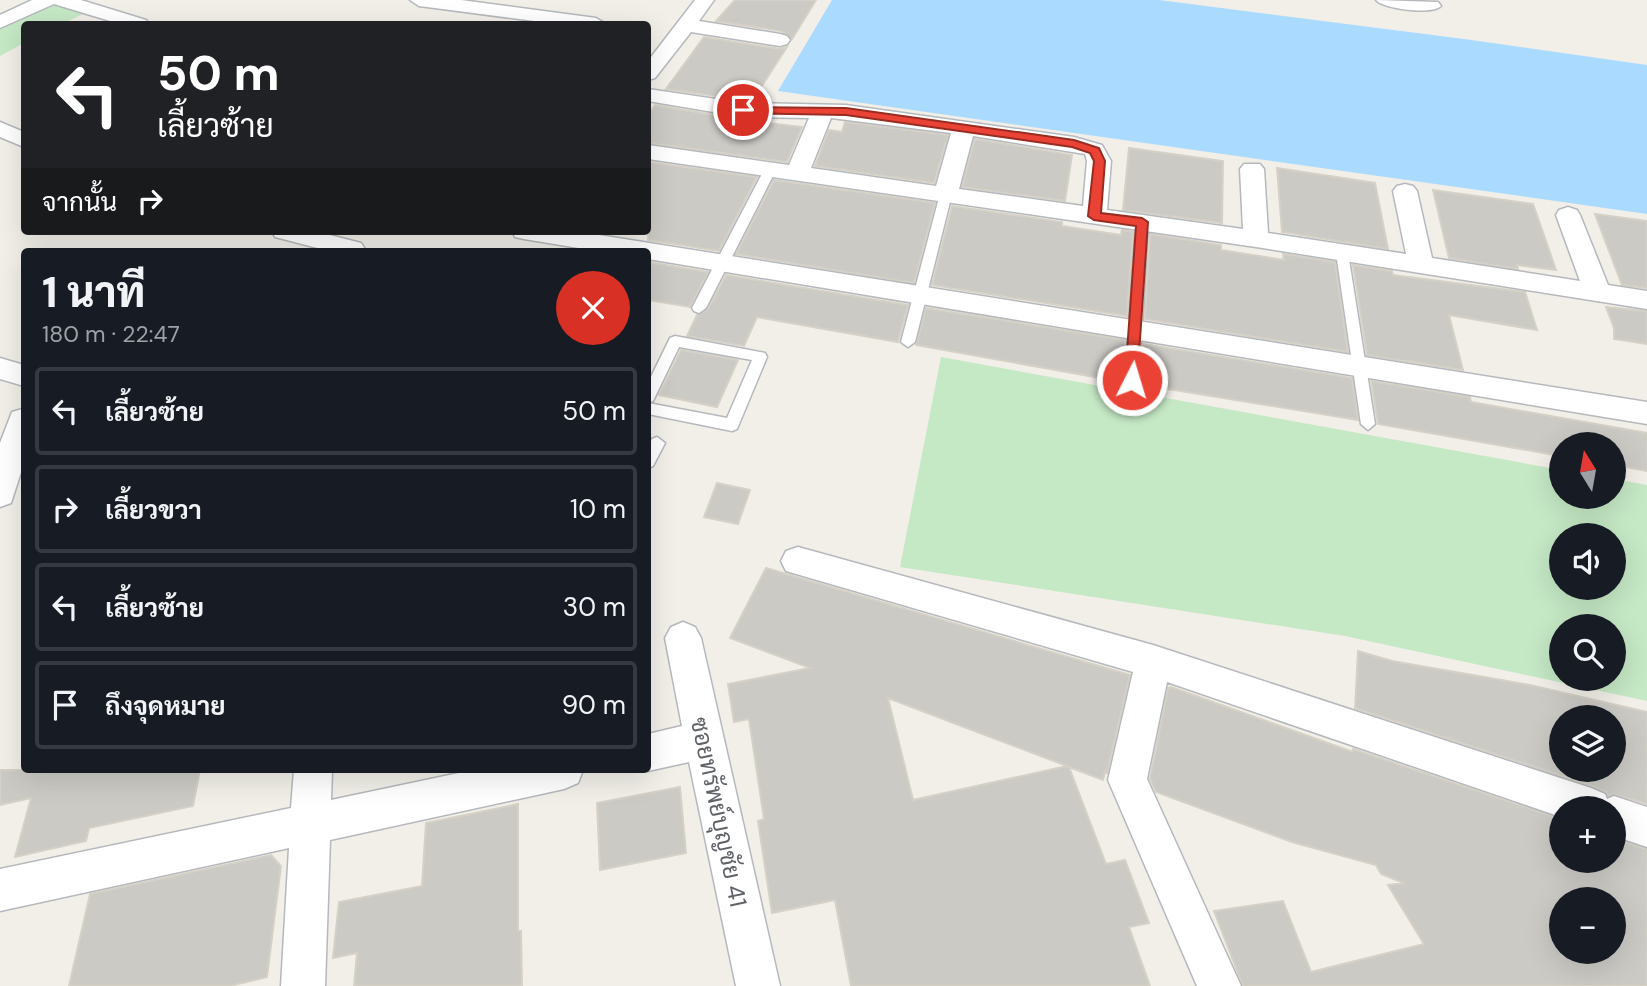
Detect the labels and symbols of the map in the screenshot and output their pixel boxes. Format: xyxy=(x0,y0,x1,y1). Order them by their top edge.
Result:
pin xyxy=(713,80,773,140)
position arrow xyxy=(1095,343,1169,417)
north arrow xyxy=(1549,432,1626,509)
street label: ซอยทรัพย์บุญชัย 41 xyxy=(683,714,754,910)

